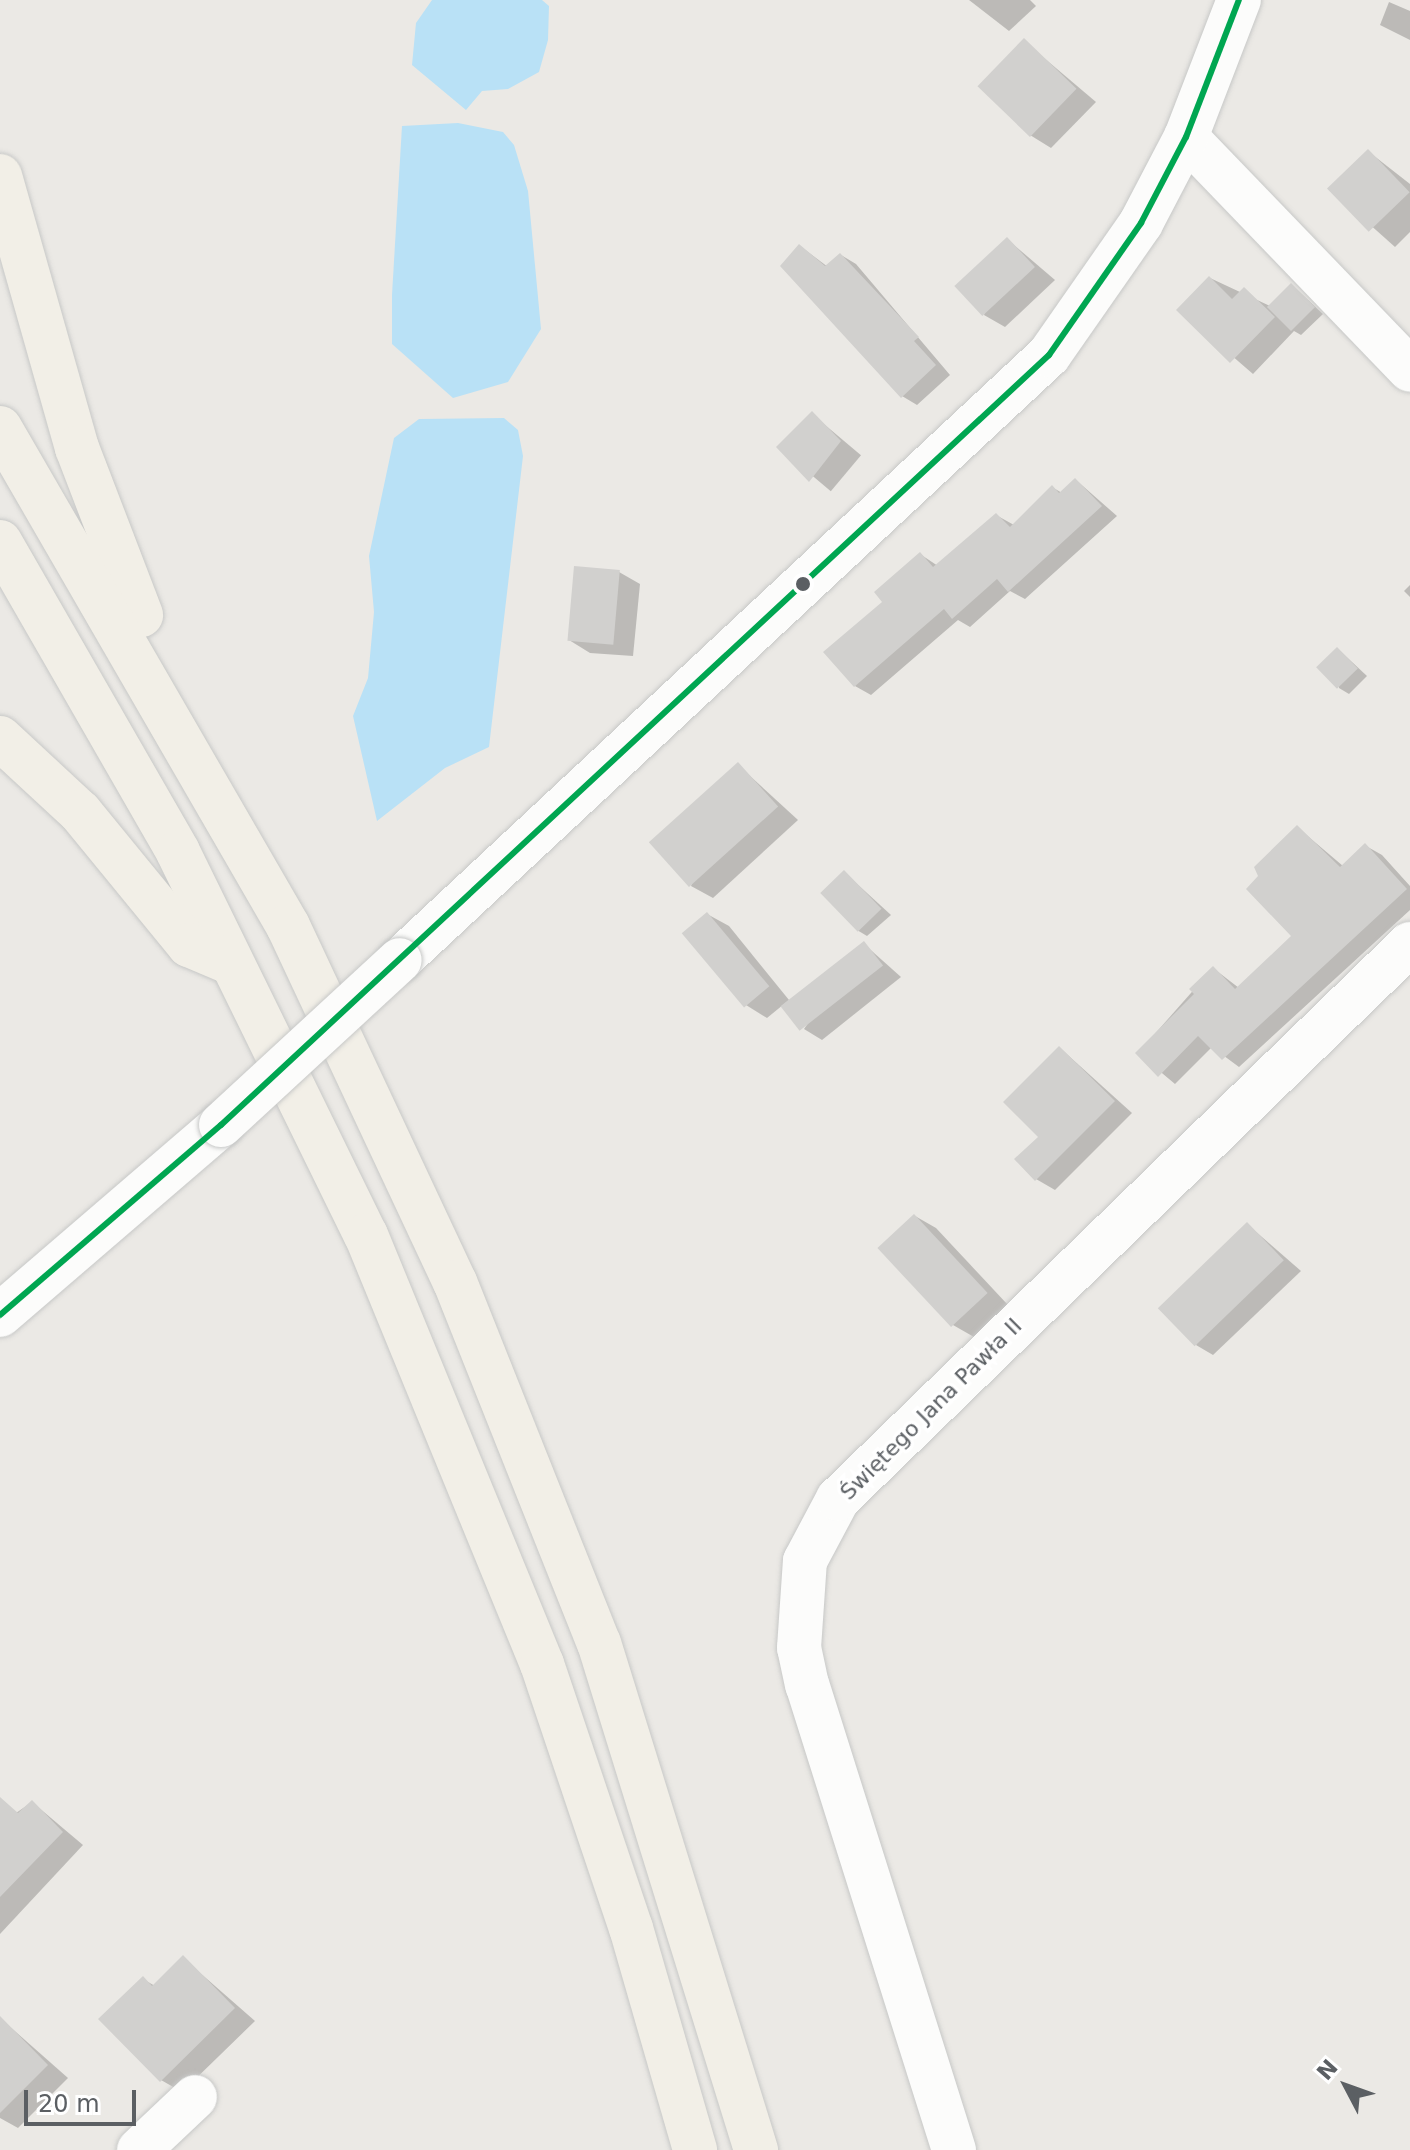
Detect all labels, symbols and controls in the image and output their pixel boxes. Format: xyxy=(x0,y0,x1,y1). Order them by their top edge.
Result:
unlabelled marker xyxy=(795,576,811,592)
street label: Świętego Jana Pawła II xyxy=(835,1313,1027,1505)
north arrow xyxy=(1306,2046,1386,2126)
text: N xyxy=(1312,2055,1343,2085)
scale bar xyxy=(28,2074,140,2124)
text: 20 m xyxy=(38,2090,100,2118)

